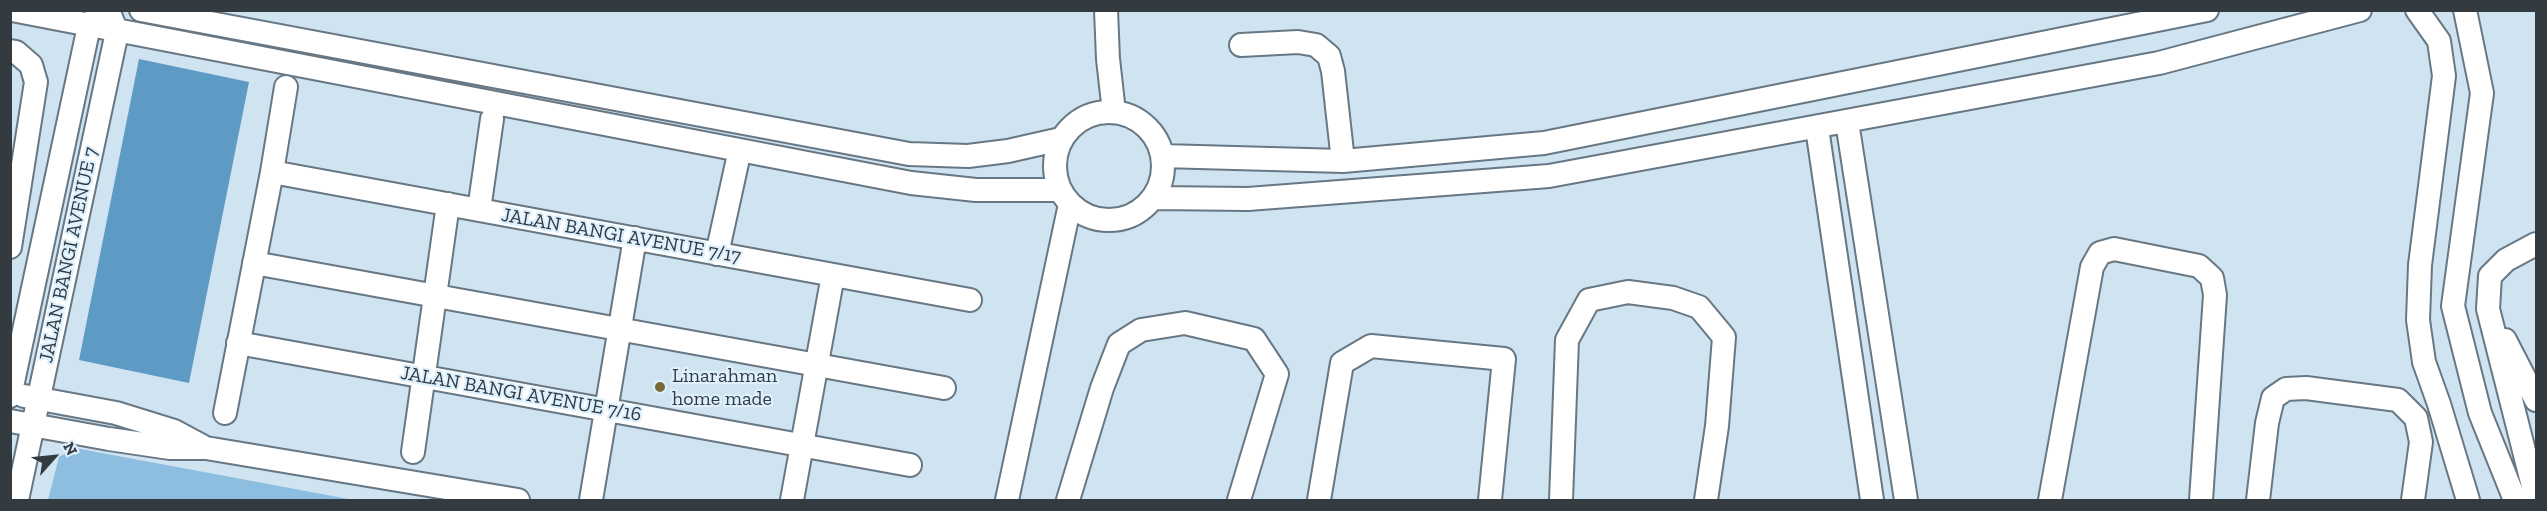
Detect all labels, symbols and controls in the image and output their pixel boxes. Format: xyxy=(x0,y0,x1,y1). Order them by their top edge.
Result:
street label: JALAN BANGI AVENUE 7 xyxy=(34,145,104,365)
street label: JALAN BANGI AVENUE 7/17 xyxy=(499,203,743,269)
street label: JALAN BANGI AVENUE 7/16 xyxy=(399,361,643,427)
place label: Linarahman home made xyxy=(672,364,777,411)
marker: Linarahman home made xyxy=(653,380,667,394)
north arrow xyxy=(24,427,84,487)
text: N xyxy=(59,439,82,458)

